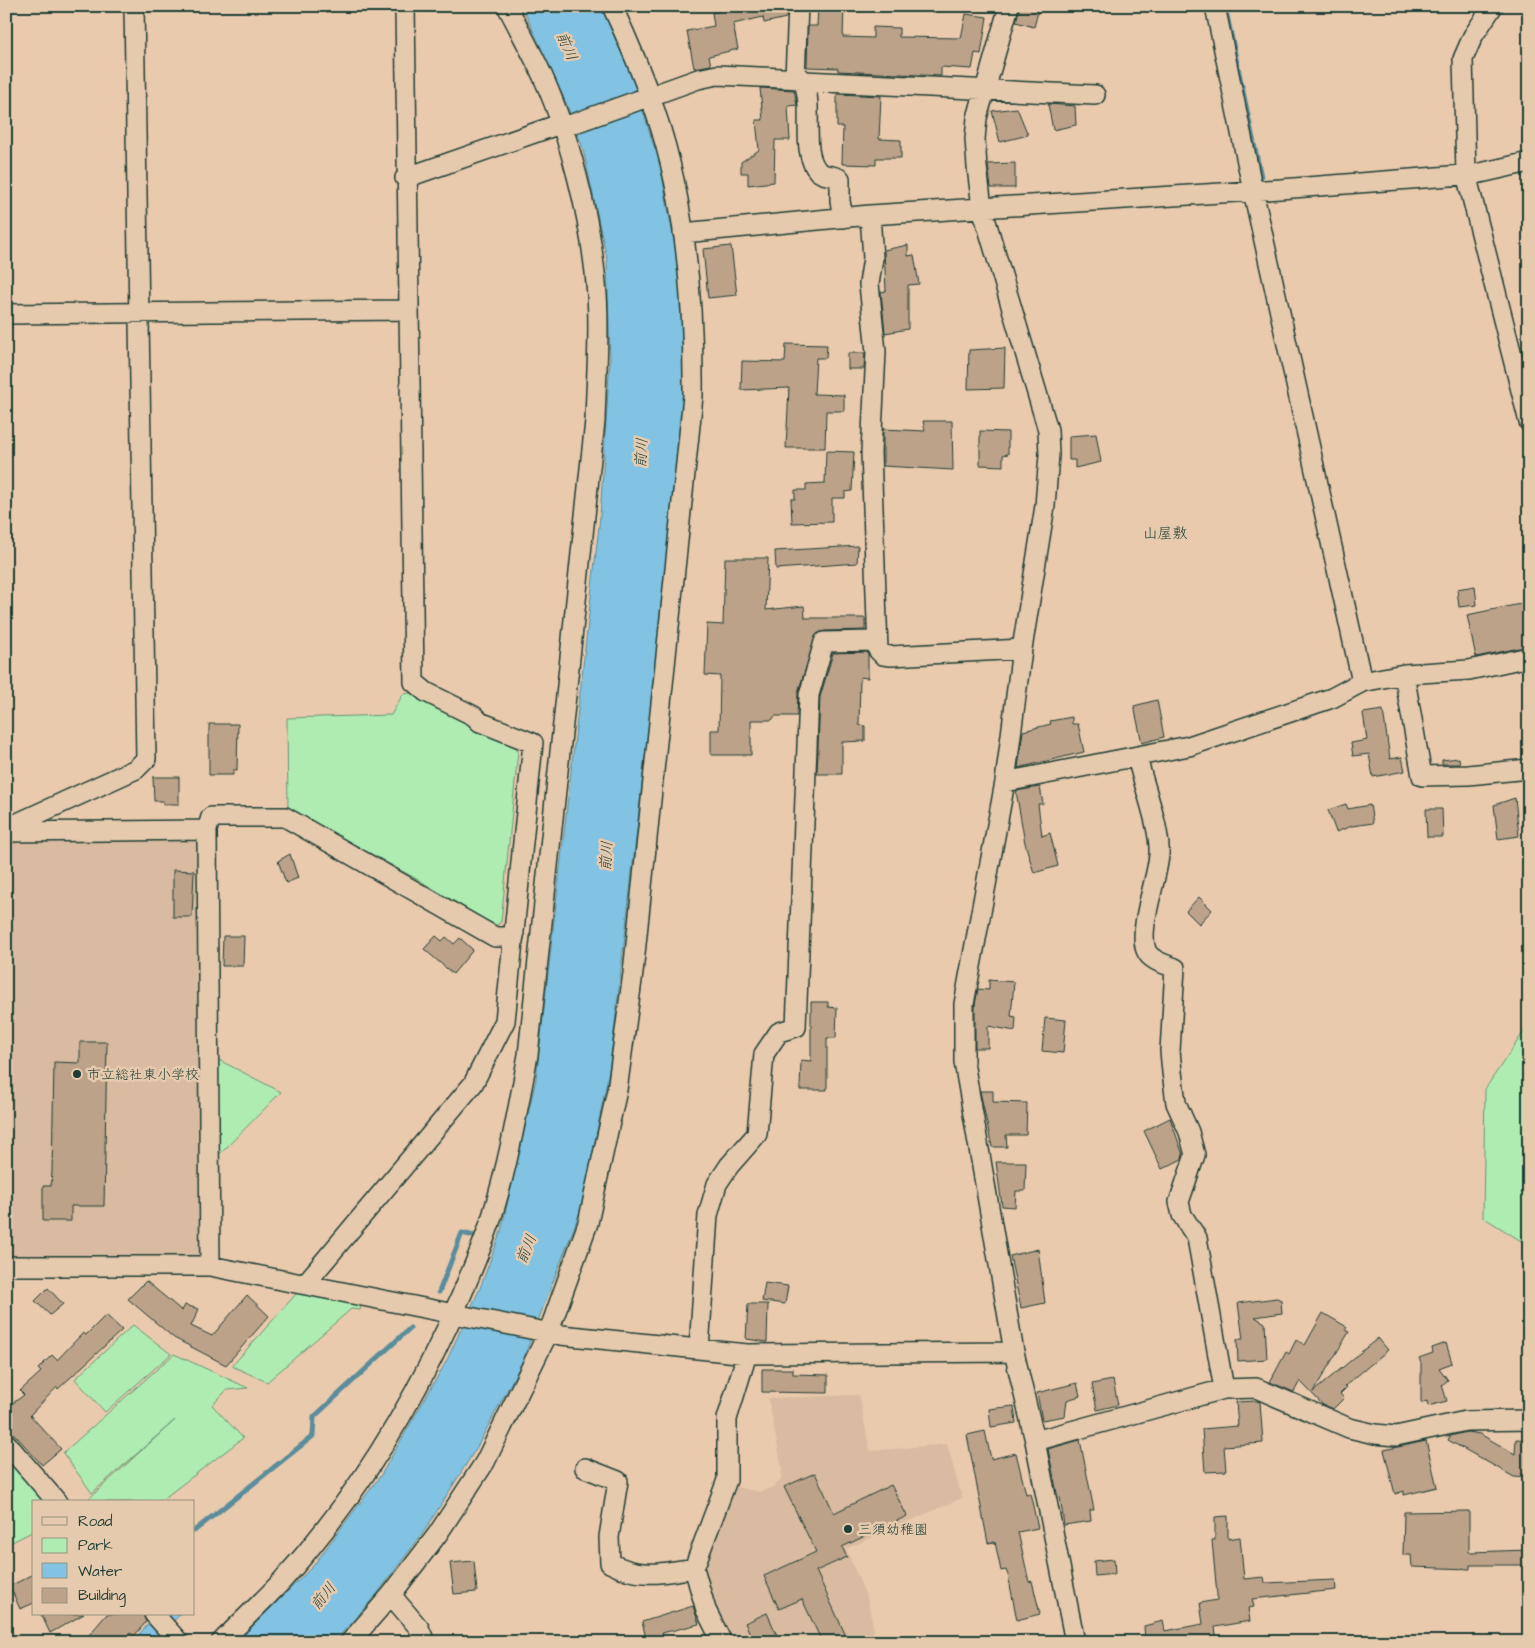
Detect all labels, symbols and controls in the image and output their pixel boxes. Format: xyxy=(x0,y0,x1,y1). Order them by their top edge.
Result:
water label: 前川 xyxy=(551,28,582,64)
water label: 前川 xyxy=(630,437,653,469)
district label: 山屋敷 xyxy=(1142,523,1188,544)
water label: 前川 xyxy=(595,840,618,872)
place label: 市立総社東小学校 xyxy=(87,1065,199,1085)
marker: 市立総社東小学校 xyxy=(71,1068,83,1080)
water label: 前川 xyxy=(511,1231,542,1267)
legend xyxy=(32,1500,195,1616)
text: Road xyxy=(78,1511,113,1532)
place label: 三須幼稚園 xyxy=(858,1520,928,1540)
marker: 三須幼稚園 xyxy=(842,1523,854,1535)
text: Park xyxy=(78,1535,113,1556)
text: Water xyxy=(78,1561,122,1582)
water label: 前川 xyxy=(306,1578,341,1615)
text: Building xyxy=(78,1585,126,1607)

